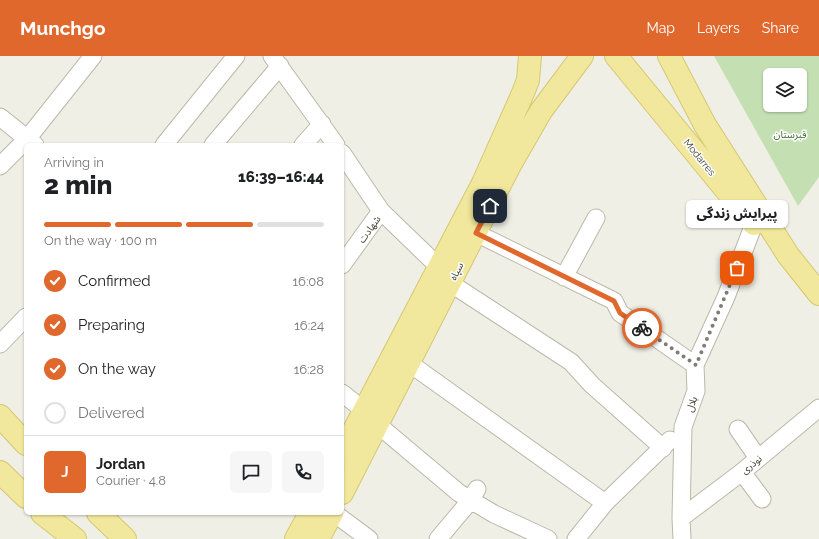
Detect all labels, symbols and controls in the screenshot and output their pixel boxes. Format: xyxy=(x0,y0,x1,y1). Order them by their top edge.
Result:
text: Munchgo xyxy=(20,17,105,39)
text: Map xyxy=(647,20,675,36)
text: Layers xyxy=(697,20,740,36)
text: Share xyxy=(762,20,799,36)
map controls xyxy=(763,68,807,112)
button: layers xyxy=(763,68,807,112)
park label: قبرستان xyxy=(774,129,807,141)
street label: Modarres xyxy=(682,137,718,178)
text: Arriving in xyxy=(44,155,104,170)
text: 16:39–16:44 xyxy=(238,168,324,186)
text: 2 min xyxy=(44,170,112,200)
pin xyxy=(473,189,507,223)
icon: home xyxy=(479,195,501,217)
callout: پیرایش زندگی xyxy=(686,200,788,228)
text: پیرایش زندگی xyxy=(697,206,777,221)
street label: شهادت xyxy=(356,214,383,245)
text: On the way · 100 m xyxy=(44,233,157,248)
pin xyxy=(720,251,754,285)
icon: bag xyxy=(726,257,748,279)
street label: سپاه xyxy=(447,260,467,282)
icon: check xyxy=(44,270,66,292)
text: Confirmed xyxy=(78,272,151,290)
text: 16:08 xyxy=(292,274,324,289)
courier xyxy=(622,308,662,348)
icon: check xyxy=(44,314,66,336)
text: Preparing xyxy=(78,316,145,334)
icon: bike xyxy=(631,317,653,339)
text: 16:24 xyxy=(294,318,324,333)
icon: check xyxy=(44,358,66,380)
text: On the way xyxy=(78,360,156,378)
text: 16:28 xyxy=(294,362,324,377)
street label: بلال xyxy=(684,395,700,414)
text: Delivered xyxy=(78,404,145,422)
button: chat xyxy=(230,451,272,493)
button: phone xyxy=(282,451,324,493)
street label: نوذری xyxy=(739,453,765,477)
text: Jordan xyxy=(96,455,145,473)
text: J xyxy=(61,463,69,481)
text: Courier · 4.8 xyxy=(96,473,166,488)

